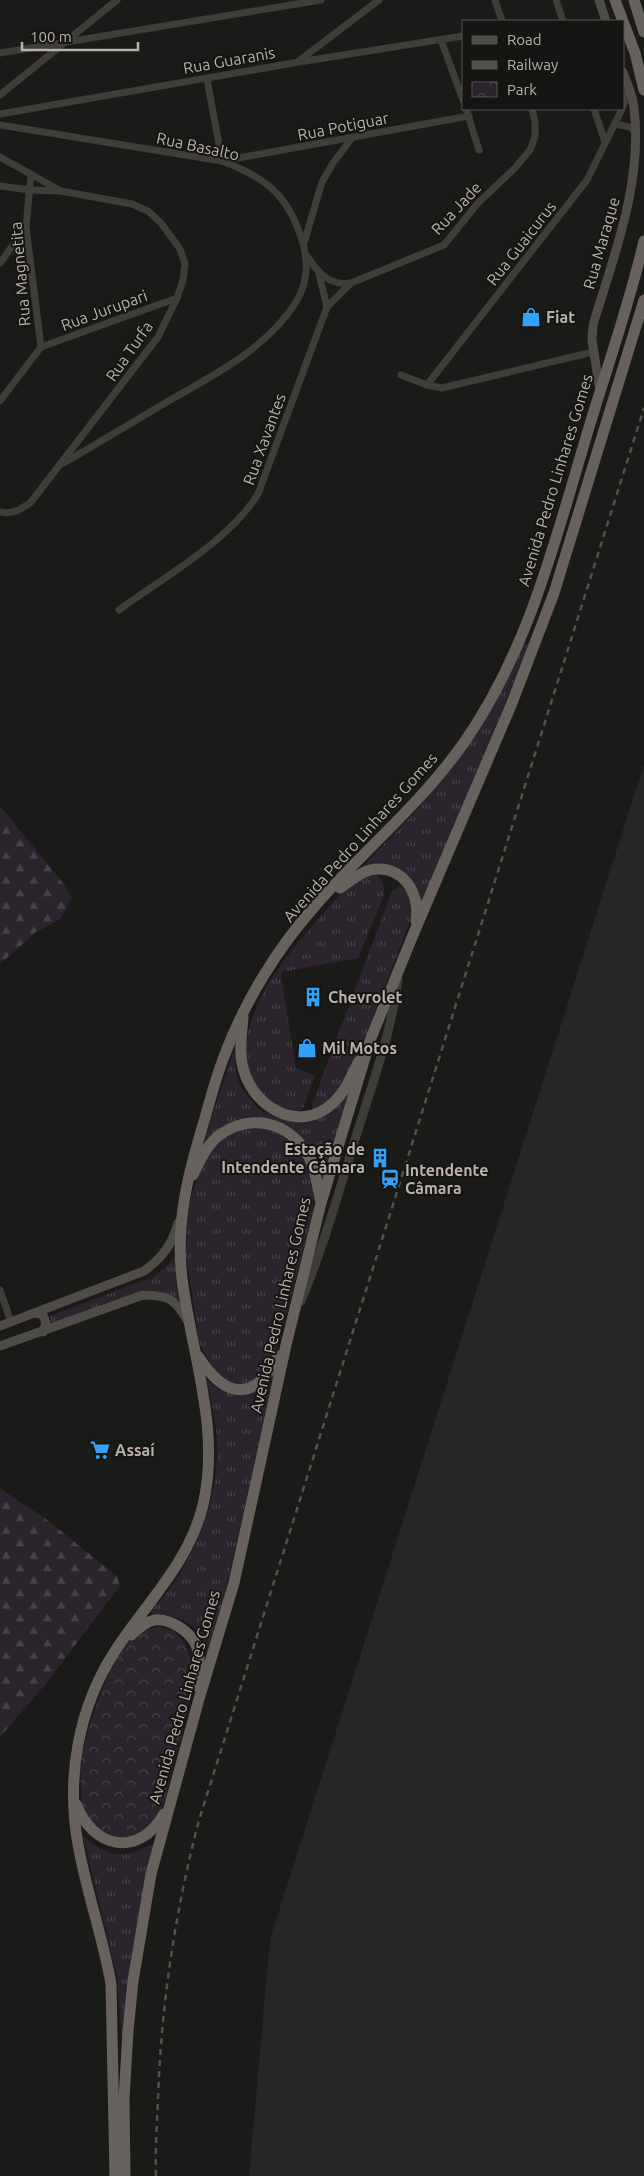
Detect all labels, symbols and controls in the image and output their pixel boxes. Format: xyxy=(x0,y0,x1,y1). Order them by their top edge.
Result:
scale bar xyxy=(22,20,139,52)
legend xyxy=(462,20,624,110)
text: 100 m xyxy=(30,28,72,45)
text: Road xyxy=(507,31,542,48)
street label: Rua Guaranis xyxy=(182,43,277,77)
text: Railway xyxy=(507,56,558,73)
text: Park xyxy=(507,81,537,98)
street label: Rua Potiguar xyxy=(296,108,390,144)
street label: Rua Basalto xyxy=(155,128,241,164)
street label: Rua Jade xyxy=(427,178,485,238)
street label: Rua Maraque xyxy=(579,195,623,291)
street label: Rua Guaicurus xyxy=(483,197,559,289)
street label: Rua Magnetita xyxy=(6,221,34,327)
street label: Rua Jurupari xyxy=(58,286,150,334)
shop icon: Fiat xyxy=(520,306,542,328)
place label: Fiat xyxy=(546,308,575,326)
street label: Rua Turfa xyxy=(102,318,156,384)
street label: Avenida Pedro Linhares Gomes xyxy=(514,372,596,588)
street label: Rua Xavantes xyxy=(239,391,289,487)
street label: Avenida Pedro Linhares Gomes xyxy=(279,749,441,925)
building icon: Chevrolet xyxy=(302,986,324,1008)
place label: Chevrolet xyxy=(328,988,403,1006)
shop icon: Mil Motos xyxy=(296,1037,318,1059)
place label: Mil Motos xyxy=(322,1039,397,1057)
place label: Estação de Intendente Câmara xyxy=(221,1140,365,1176)
building icon: Estação de Intendente Câmara xyxy=(369,1147,391,1169)
place label: Intendente Câmara xyxy=(405,1161,488,1197)
station icon: Intendente Câmara xyxy=(379,1168,401,1190)
street label: Avenida Pedro Linhares Gomes xyxy=(246,1195,314,1415)
supermarket icon: Assaí xyxy=(89,1439,111,1461)
place label: Assaí xyxy=(115,1441,155,1459)
street label: Avenida Pedro Linhares Gomes xyxy=(145,1588,223,1806)

